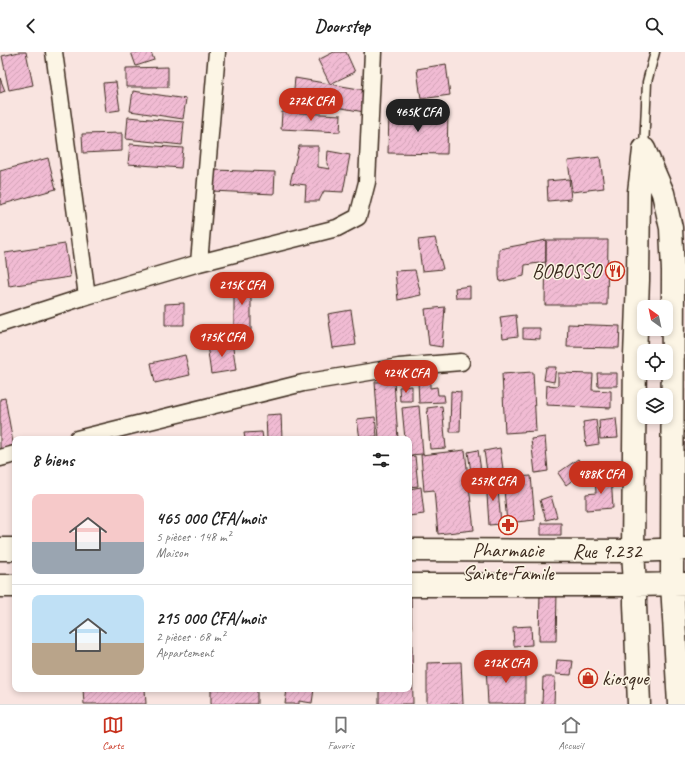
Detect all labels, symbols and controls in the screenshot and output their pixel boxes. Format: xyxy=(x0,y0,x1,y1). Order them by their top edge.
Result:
icon: back xyxy=(20,15,42,37)
text: Doorstep xyxy=(315,15,370,37)
icon: search xyxy=(643,15,665,37)
pin: 272K CFA xyxy=(270,88,352,122)
text: 272K CFA xyxy=(288,93,334,109)
pin: 465K CFA xyxy=(377,99,459,133)
text: 465K CFA xyxy=(395,104,441,120)
place label: BOBOSSO xyxy=(532,259,603,284)
restaurant icon: BOBOSSO xyxy=(604,260,626,282)
pin: 215K CFA xyxy=(201,272,283,306)
text: 215K CFA xyxy=(219,277,265,293)
north arrow xyxy=(637,300,673,336)
map controls xyxy=(637,300,673,424)
pin: 175K CFA xyxy=(181,324,263,358)
text: 175K CFA xyxy=(199,329,245,345)
button: locate xyxy=(637,344,673,380)
pin: 424K CFA xyxy=(365,360,447,394)
text: 424K CFA xyxy=(383,365,429,381)
button: layers xyxy=(637,388,673,424)
icon: filters xyxy=(370,449,392,471)
text: 8 biens xyxy=(32,450,74,471)
pin: 488K CFA xyxy=(560,461,642,495)
text: 488K CFA xyxy=(578,466,624,482)
pin: 257K CFA xyxy=(452,468,534,502)
text: 257K CFA xyxy=(470,473,516,489)
text: 465 000 CFA/mois xyxy=(156,508,266,529)
icon: home xyxy=(64,510,112,558)
pharmacy icon: Pharmacie Sainte Famile xyxy=(497,514,519,536)
text: 5 pièces · 148 m² xyxy=(156,529,231,545)
place label: Pharmacie Sainte Famile xyxy=(463,538,555,586)
street label: Rue 9.232 xyxy=(573,539,643,564)
text: Maison xyxy=(156,545,188,561)
text: 215 000 CFA/mois xyxy=(156,608,265,629)
icon: home xyxy=(64,611,112,659)
text: 2 pièces · 68 m² xyxy=(156,629,225,645)
text: Appartement xyxy=(156,645,214,661)
pin: 212K CFA xyxy=(465,650,547,684)
text: 212K CFA xyxy=(483,655,529,671)
place label: kiosque xyxy=(602,666,650,691)
shop icon: kiosque xyxy=(577,667,599,689)
tab: Carte xyxy=(102,714,124,752)
tab: Favoris xyxy=(328,714,354,752)
tab: Accueil xyxy=(558,714,583,752)

